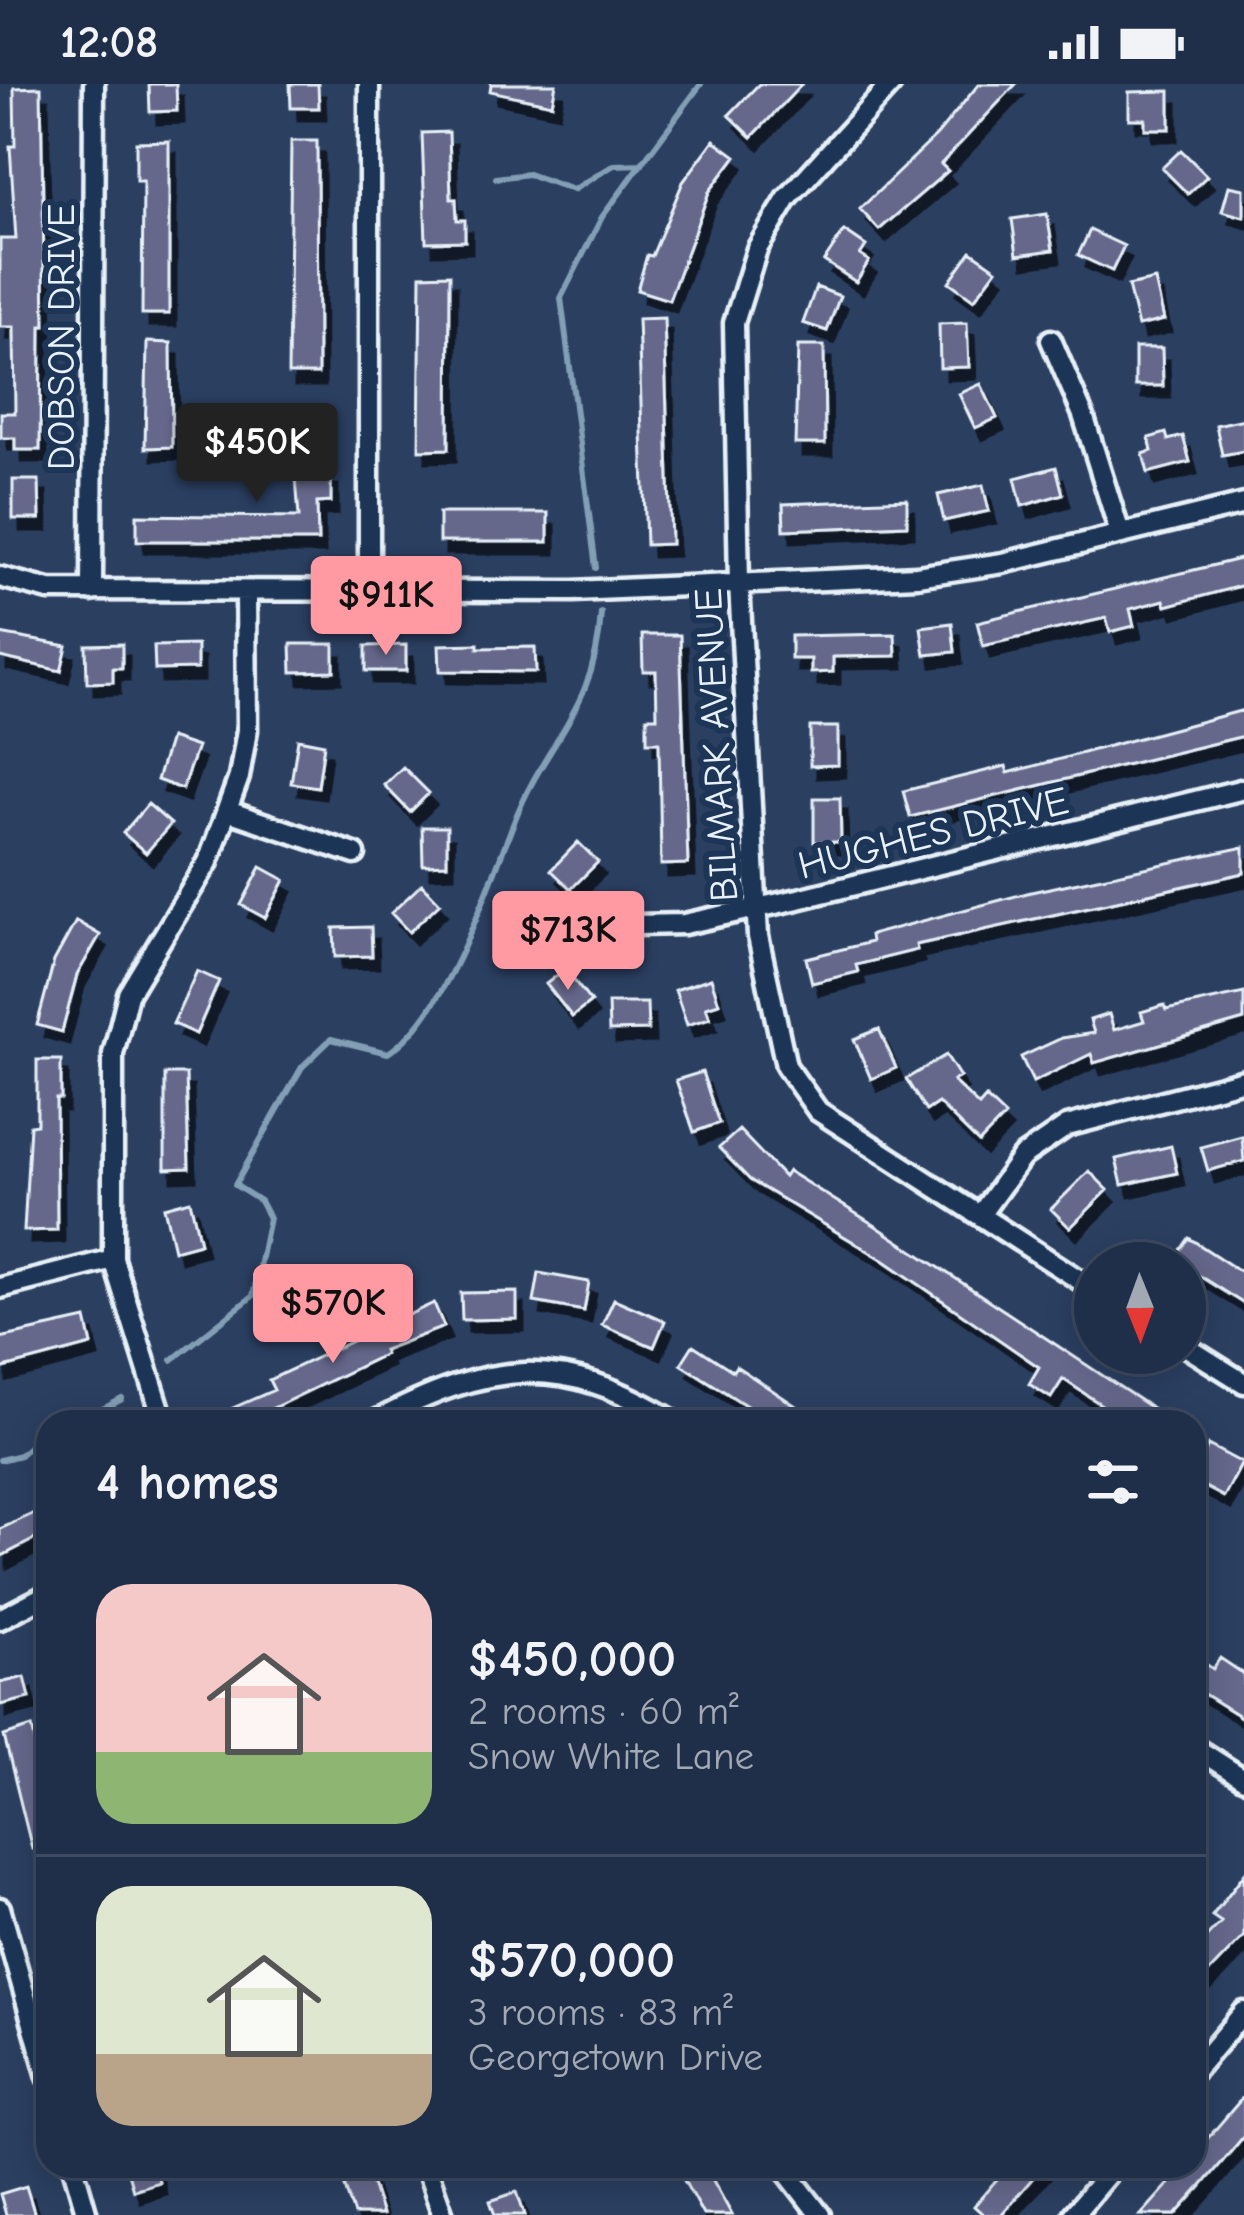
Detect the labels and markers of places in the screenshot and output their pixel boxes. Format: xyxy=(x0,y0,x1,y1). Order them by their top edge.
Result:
pin: $450K xyxy=(173,403,341,505)
pin: $911K xyxy=(302,556,470,658)
pin: $713K xyxy=(484,891,652,993)
pin: $570K xyxy=(249,1264,417,1366)

